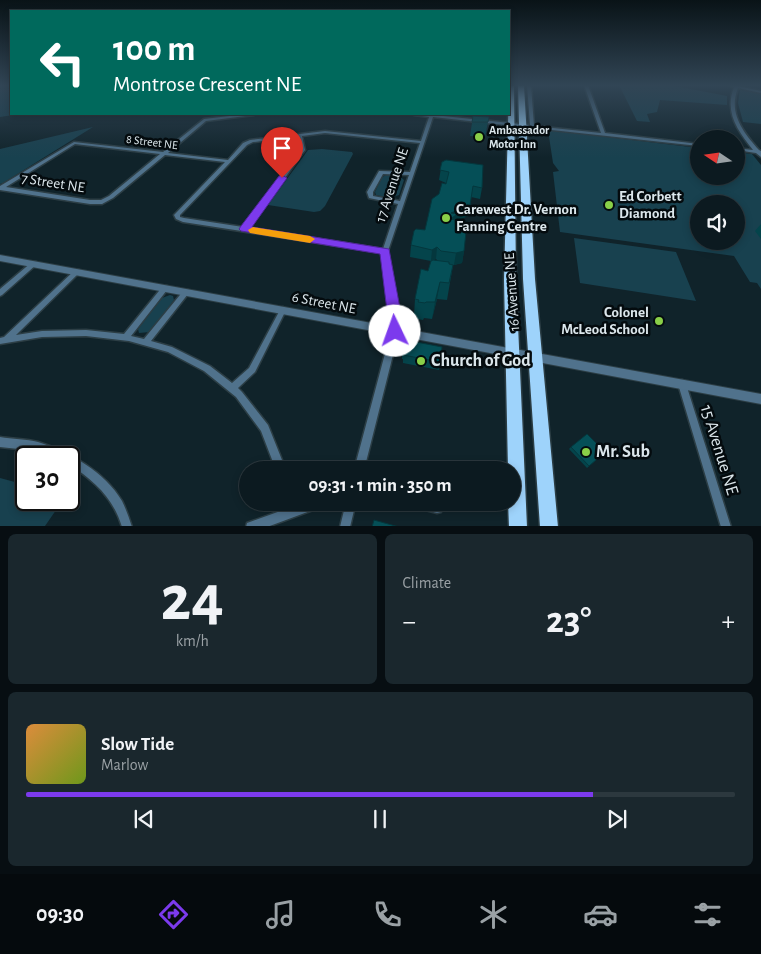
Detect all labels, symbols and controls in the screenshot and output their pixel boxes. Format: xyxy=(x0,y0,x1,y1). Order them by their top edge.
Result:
icon: left xyxy=(30,30,95,95)
text: 100 m xyxy=(113,32,196,67)
text: Montrose Crescent NE xyxy=(113,73,301,95)
place label: Ambassador Motor Inn xyxy=(489,124,550,150)
pin xyxy=(261,127,303,178)
north arrow xyxy=(690,130,745,185)
map controls xyxy=(690,130,745,250)
marker: Ambassador Motor Inn xyxy=(473,131,485,143)
street label: 8 Street NE xyxy=(126,133,179,151)
icon: arrive xyxy=(268,134,296,162)
street label: 17 Avenue NE xyxy=(373,146,411,224)
street label: 7 Street NE xyxy=(20,171,86,195)
place label: Ed Corbett Diamond xyxy=(619,189,682,221)
button: sound xyxy=(690,195,745,250)
marker: Ed Corbett Diamond xyxy=(603,199,615,211)
place label: Carewest Dr. Vernon Fanning Centre xyxy=(456,202,577,234)
marker: Carewest Dr. Vernon Fanning Centre xyxy=(440,212,452,224)
street label: 16 Avenue NE xyxy=(502,252,522,332)
street label: 6 Street NE xyxy=(291,289,357,317)
position arrow xyxy=(368,304,420,356)
place label: Colonel McLeod School xyxy=(561,305,649,337)
marker: Colonel McLeod School xyxy=(653,315,665,327)
place label: Church of God xyxy=(431,352,531,370)
marker: Church of God xyxy=(415,355,427,367)
street label: 15 Avenue NE xyxy=(697,403,741,497)
place label: Mr. Sub xyxy=(596,443,650,461)
speed limit sign: 30 xyxy=(15,446,80,511)
marker: Mr. Sub xyxy=(580,446,592,458)
text: 09:31 · 1 min · 350 m xyxy=(308,476,452,495)
text: 24 xyxy=(161,567,224,632)
text: Climate xyxy=(403,575,451,591)
text: 23° xyxy=(546,602,591,640)
text: − xyxy=(403,608,416,636)
text: + xyxy=(722,608,735,636)
text: km/h xyxy=(176,633,209,649)
text: Slow Tide xyxy=(101,735,174,754)
text: Marlow xyxy=(101,757,148,773)
icon: previous xyxy=(130,805,158,833)
icon: pause xyxy=(366,805,394,833)
icon: next xyxy=(603,805,631,833)
icon: directions xyxy=(156,897,191,932)
icon: music xyxy=(263,897,298,932)
icon: phone xyxy=(370,897,405,932)
icon: climate xyxy=(476,897,511,932)
icon: car xyxy=(583,897,618,932)
icon: filters xyxy=(690,897,725,932)
text: 09:30 xyxy=(36,903,84,925)

